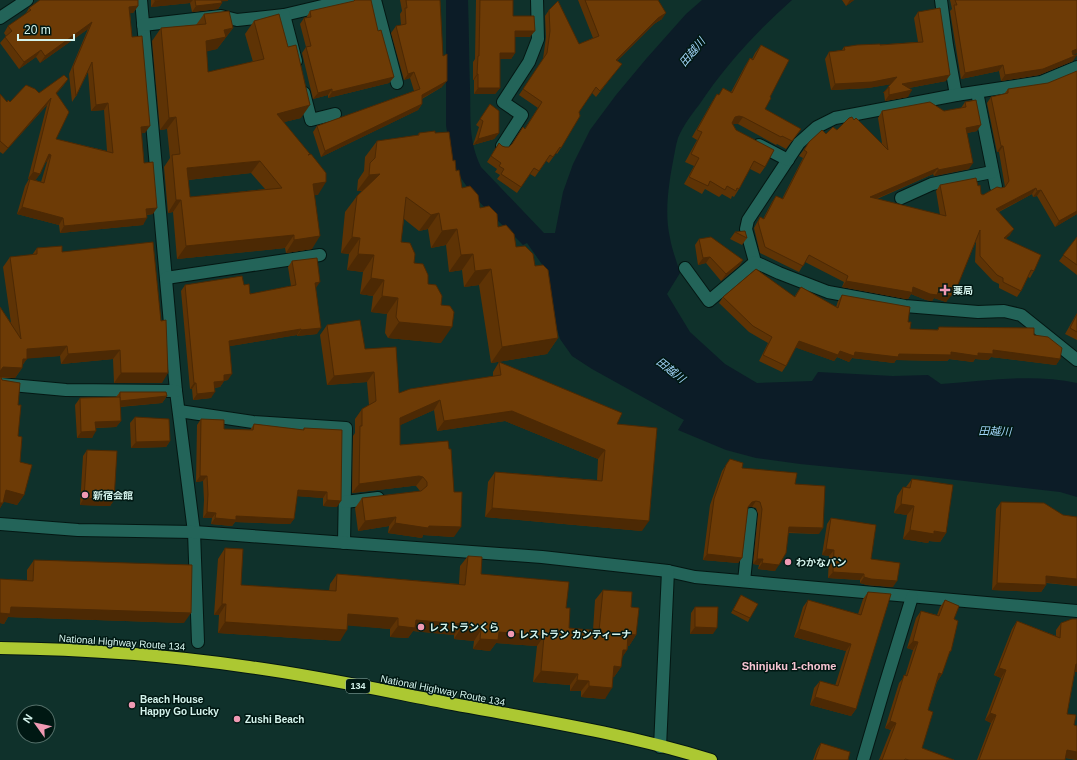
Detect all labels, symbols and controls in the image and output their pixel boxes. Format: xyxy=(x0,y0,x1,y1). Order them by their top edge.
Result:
scale bar xyxy=(18,16,74,42)
text: 20 m xyxy=(24,23,51,37)
water label: 田越川 xyxy=(677,35,708,68)
marker: 薬局 xyxy=(940,285,950,295)
place label: 薬局 xyxy=(953,285,973,296)
water label: 田越川 xyxy=(654,355,688,386)
water label: 田越川 xyxy=(978,424,1013,438)
marker: 新宿会館 xyxy=(80,490,90,500)
place label: 新宿会館 xyxy=(93,490,133,501)
marker: わかなパン xyxy=(783,557,793,567)
place label: わかなパン xyxy=(796,557,847,568)
marker: レストランくら xyxy=(416,622,426,632)
place label: レストランくら xyxy=(429,622,499,633)
marker: レストラン カンティーナ xyxy=(506,629,516,639)
place label: レストラン カンティーナ xyxy=(519,629,631,640)
street label: National Highway Route 134 xyxy=(58,633,186,652)
district label: Shinjuku 1-chome xyxy=(742,660,836,672)
street label: National Highway Route 134 xyxy=(380,673,507,708)
road number: 134 xyxy=(346,679,370,693)
place label: Beach House Happy Go Lucky xyxy=(140,694,219,717)
marker: Beach House Happy Go Lucky xyxy=(127,700,137,710)
north arrow xyxy=(16,704,56,744)
text: N xyxy=(20,712,35,725)
marker: Zushi Beach xyxy=(232,714,242,724)
place label: Zushi Beach xyxy=(245,714,304,725)

